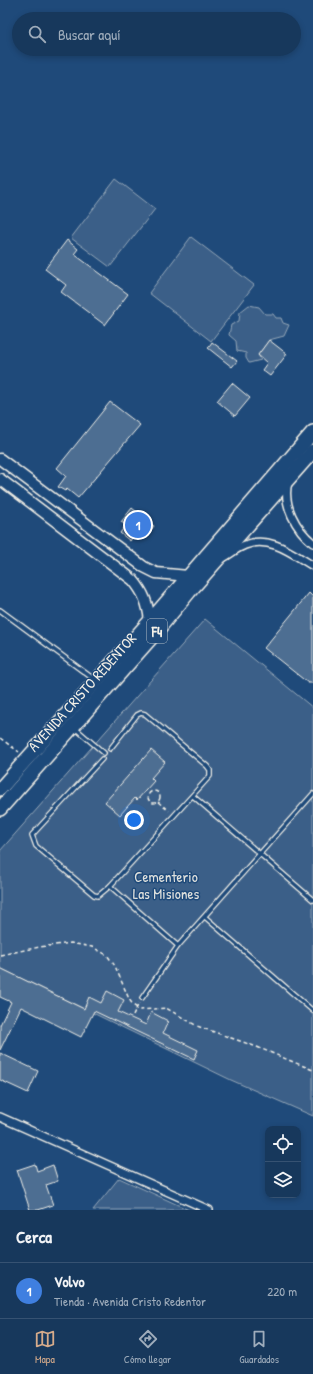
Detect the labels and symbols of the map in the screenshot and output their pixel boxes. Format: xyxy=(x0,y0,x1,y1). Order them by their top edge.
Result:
pin: 1 xyxy=(125,510,151,540)
road number: F4 xyxy=(147,619,167,643)
street label: AVENIDA CRISTO REDENTOR xyxy=(23,628,141,756)
your location xyxy=(124,810,144,830)
park label: Cementerio Las Misiones xyxy=(133,866,200,904)

